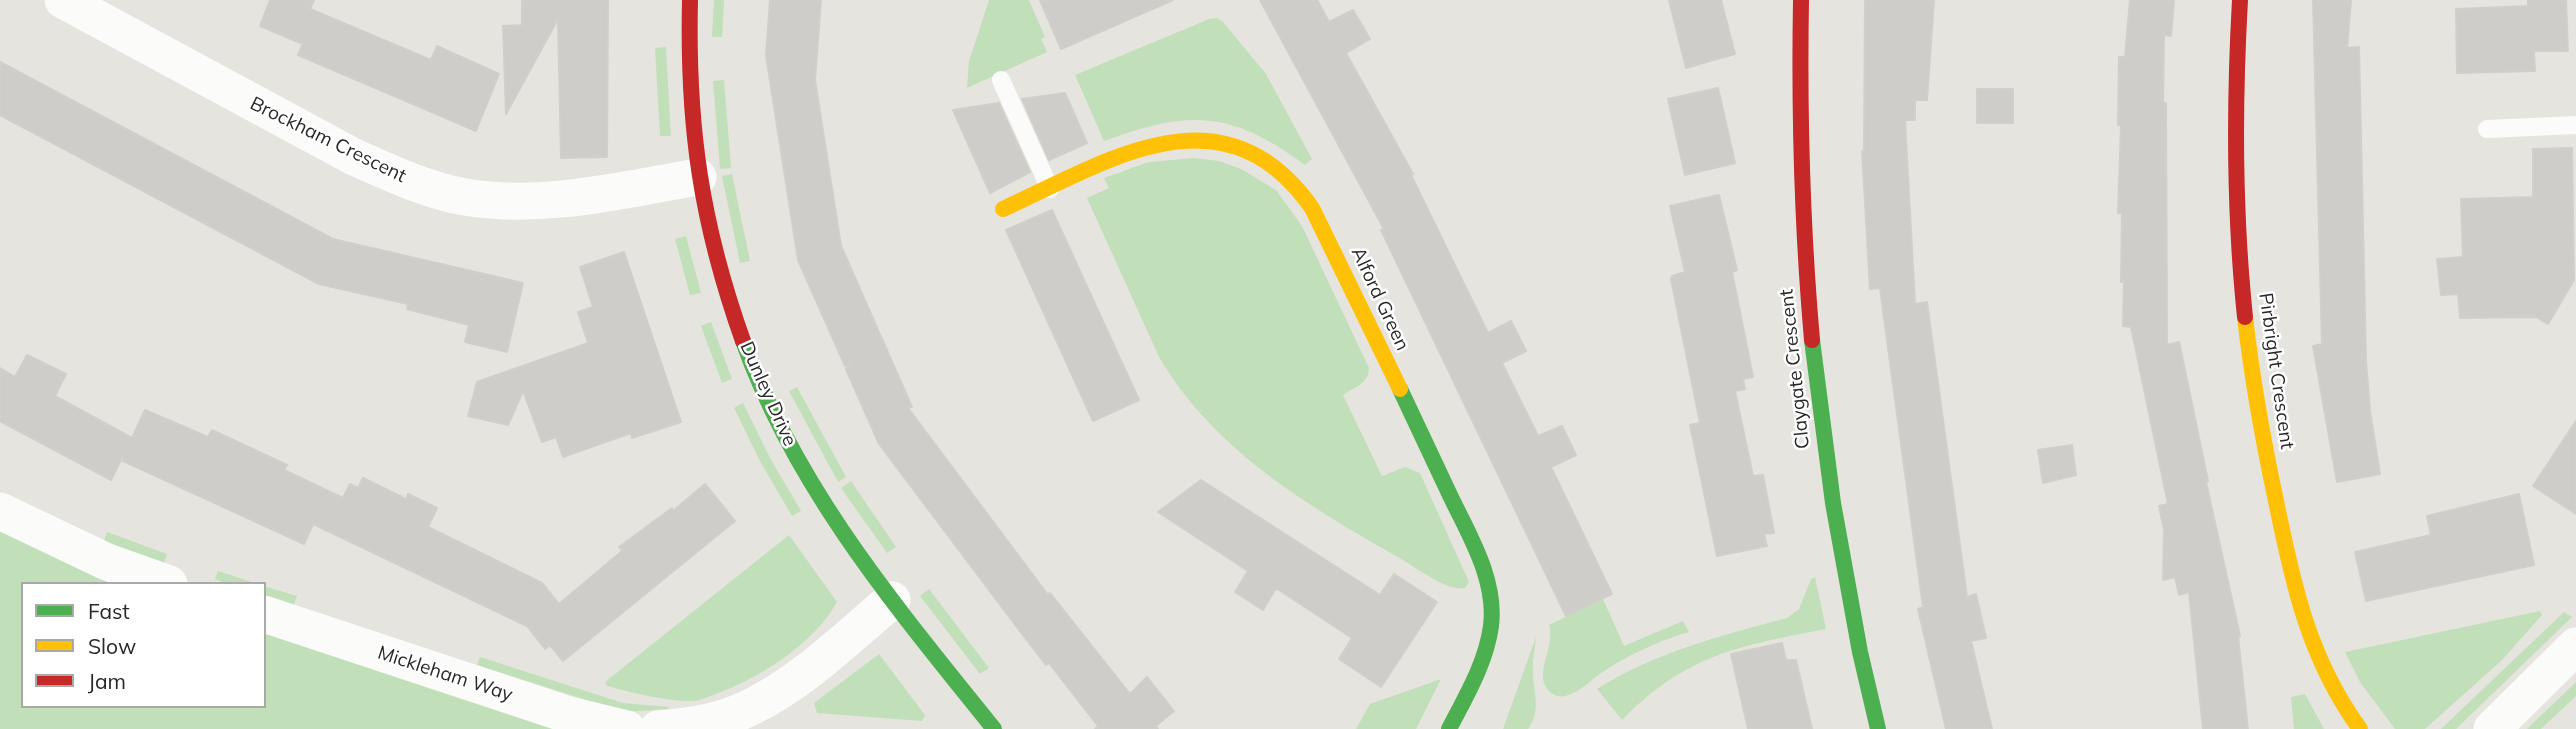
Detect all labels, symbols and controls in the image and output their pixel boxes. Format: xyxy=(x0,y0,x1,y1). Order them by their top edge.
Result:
street label: Brockham Crescent xyxy=(246,92,410,188)
street label: Alford Green xyxy=(1346,244,1414,354)
street label: Claygate Crescent xyxy=(1775,288,1815,450)
street label: Pirbright Crescent xyxy=(2254,291,2298,451)
street label: Dunley Drive xyxy=(735,338,801,450)
legend xyxy=(21,582,266,708)
text: Fast xyxy=(88,598,130,624)
text: Slow xyxy=(88,633,136,659)
street label: Mickleham Way xyxy=(375,641,515,707)
text: Jam xyxy=(88,668,126,694)

